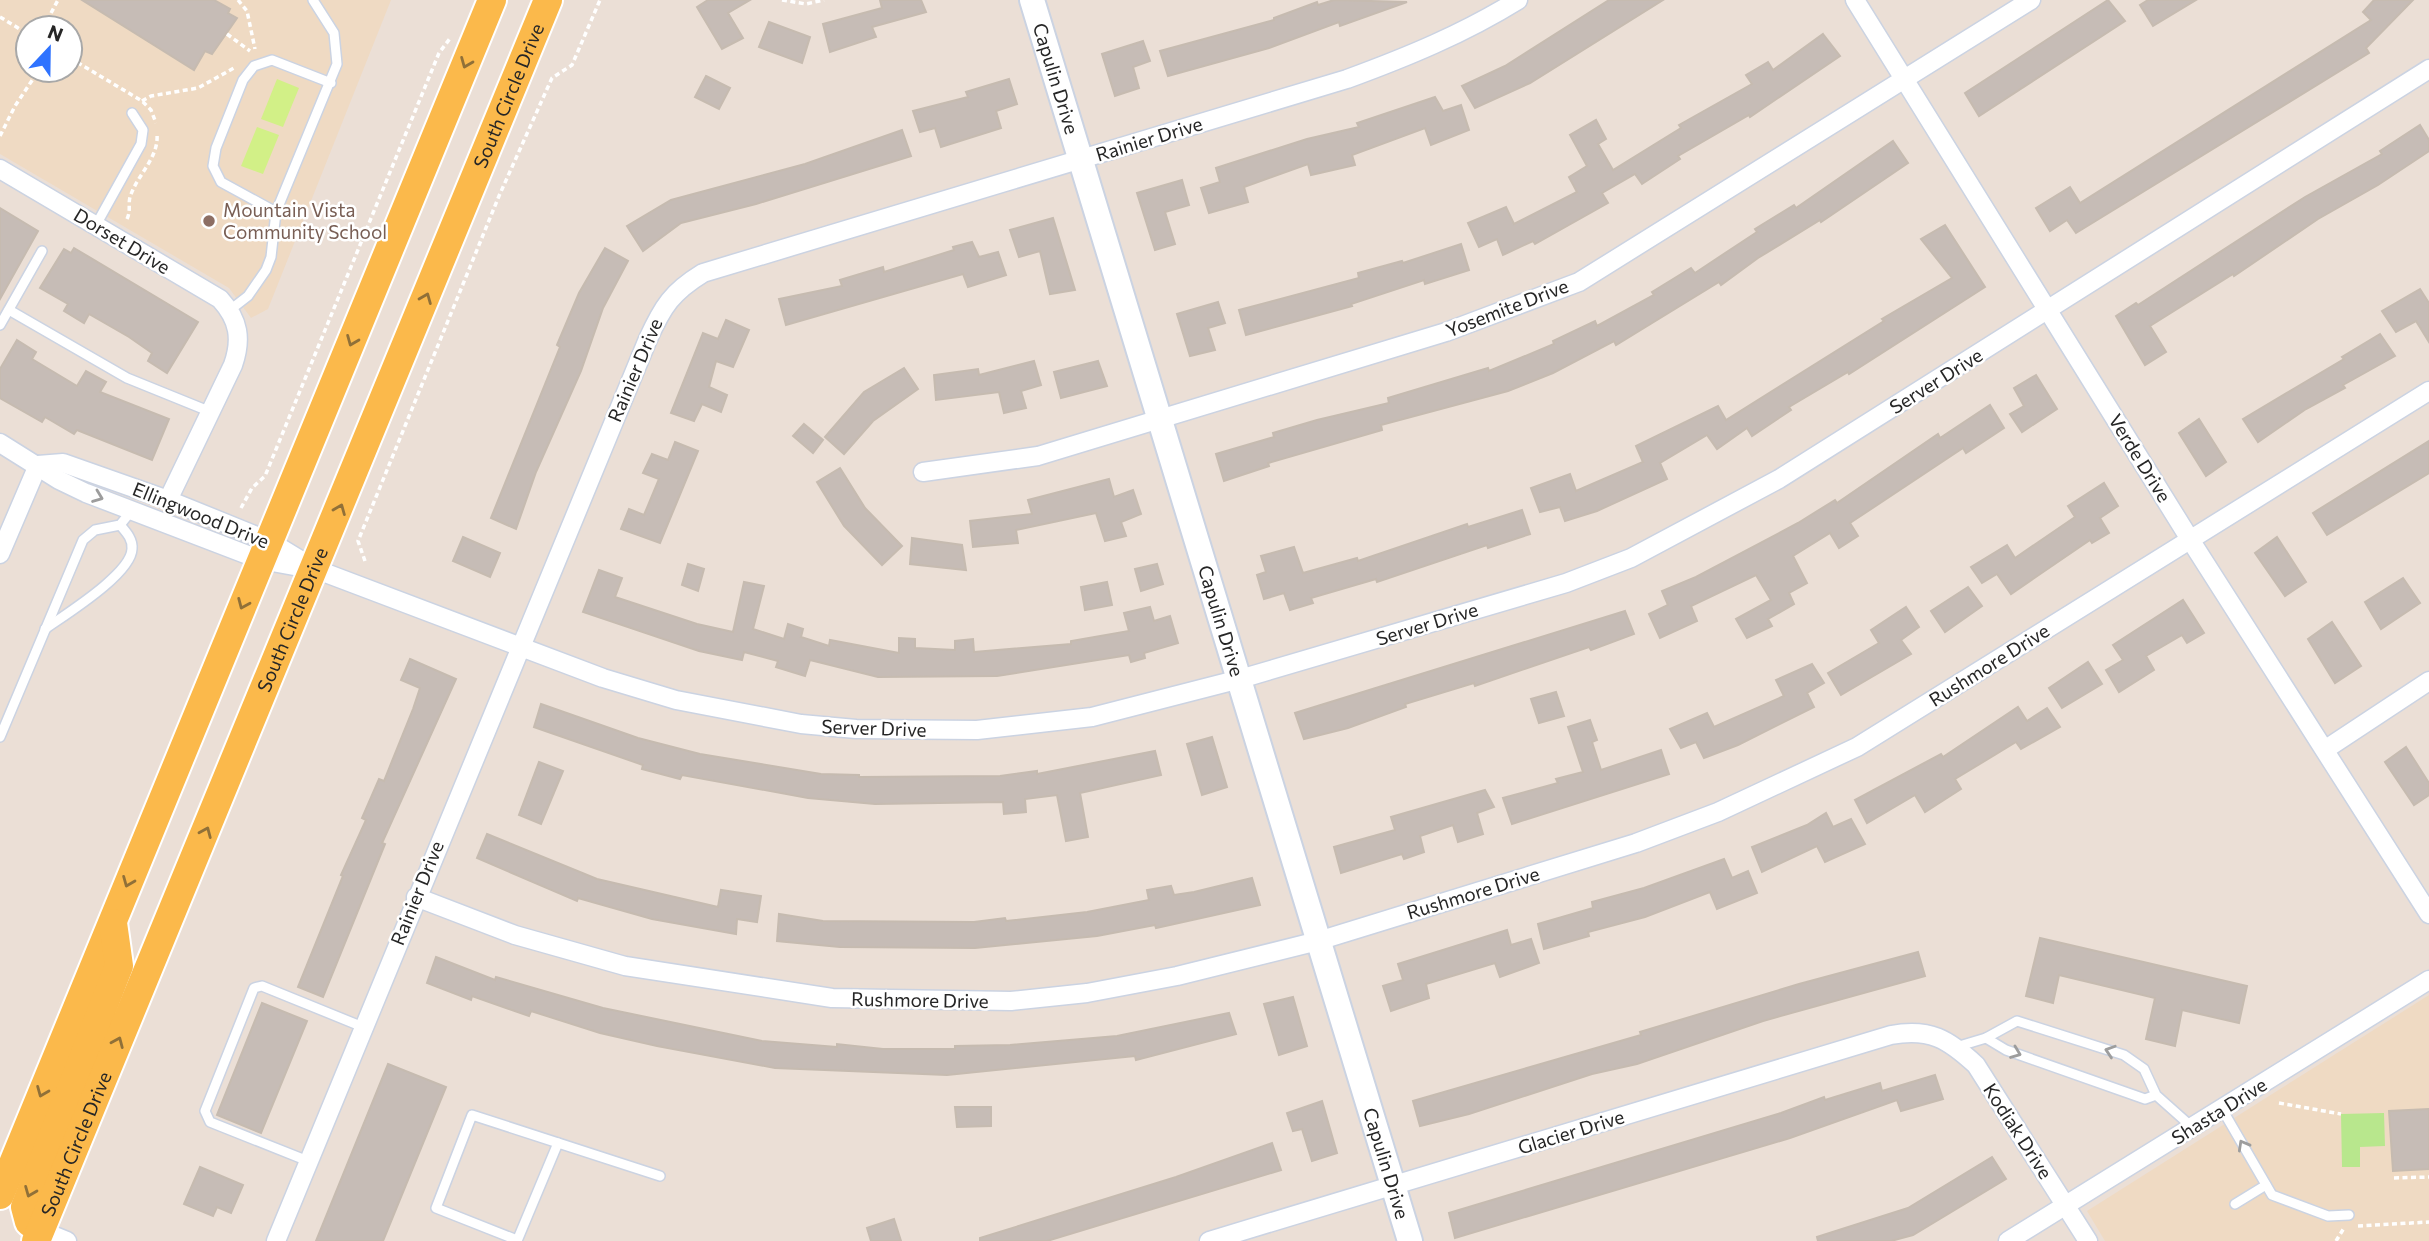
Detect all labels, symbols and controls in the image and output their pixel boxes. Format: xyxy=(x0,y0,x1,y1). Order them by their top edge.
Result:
north arrow xyxy=(14,14,84,84)
text: N xyxy=(45,19,66,46)
street label: South Circle Drive xyxy=(468,20,548,171)
street label: Capulin Drive xyxy=(1029,20,1084,137)
one-way arrow xyxy=(461,56,475,68)
street label: Rainier Drive xyxy=(1093,111,1205,166)
place label: Mountain Vista Community School xyxy=(223,198,387,243)
street label: Dorset Drive xyxy=(70,203,175,278)
marker: Mountain Vista Community School xyxy=(201,213,217,229)
street label: Yosemite Drive xyxy=(1442,274,1571,341)
one-way arrow xyxy=(418,293,432,306)
street label: Rainier Drive xyxy=(602,314,667,425)
one-way arrow xyxy=(346,335,360,347)
street label: Server Drive xyxy=(1885,343,1986,418)
street label: Verde Drive xyxy=(2104,409,2177,506)
street label: Ellingwood Drive xyxy=(130,477,273,552)
one-way arrow xyxy=(92,489,104,503)
one-way arrow xyxy=(332,504,346,516)
street label: South Circle Drive xyxy=(252,544,332,695)
street label: Capulin Drive xyxy=(1194,562,1249,679)
one-way arrow xyxy=(238,597,252,609)
street label: Server Drive xyxy=(1373,597,1481,650)
street label: Rushmore Drive xyxy=(1924,618,2053,711)
street label: Server Drive xyxy=(821,714,927,741)
one-way arrow xyxy=(198,827,212,840)
street label: Rainier Drive xyxy=(385,837,448,948)
street label: Rushmore Drive xyxy=(1404,861,1542,924)
one-way arrow xyxy=(122,875,136,887)
street label: Rushmore Drive xyxy=(851,987,989,1012)
one-way arrow xyxy=(110,1037,124,1049)
one-way arrow xyxy=(2009,1044,2021,1058)
one-way arrow xyxy=(2104,1045,2116,1059)
street label: South Circle Drive xyxy=(35,1068,116,1220)
street label: Shasta Drive xyxy=(2167,1072,2271,1149)
street label: Kodiak Drive xyxy=(1979,1079,2058,1183)
one-way arrow xyxy=(36,1085,50,1098)
street label: Glacier Drive xyxy=(1515,1104,1627,1159)
street label: Capulin Drive xyxy=(1359,1105,1415,1221)
one-way arrow xyxy=(2238,1140,2251,1153)
one-way arrow xyxy=(25,1185,39,1197)

